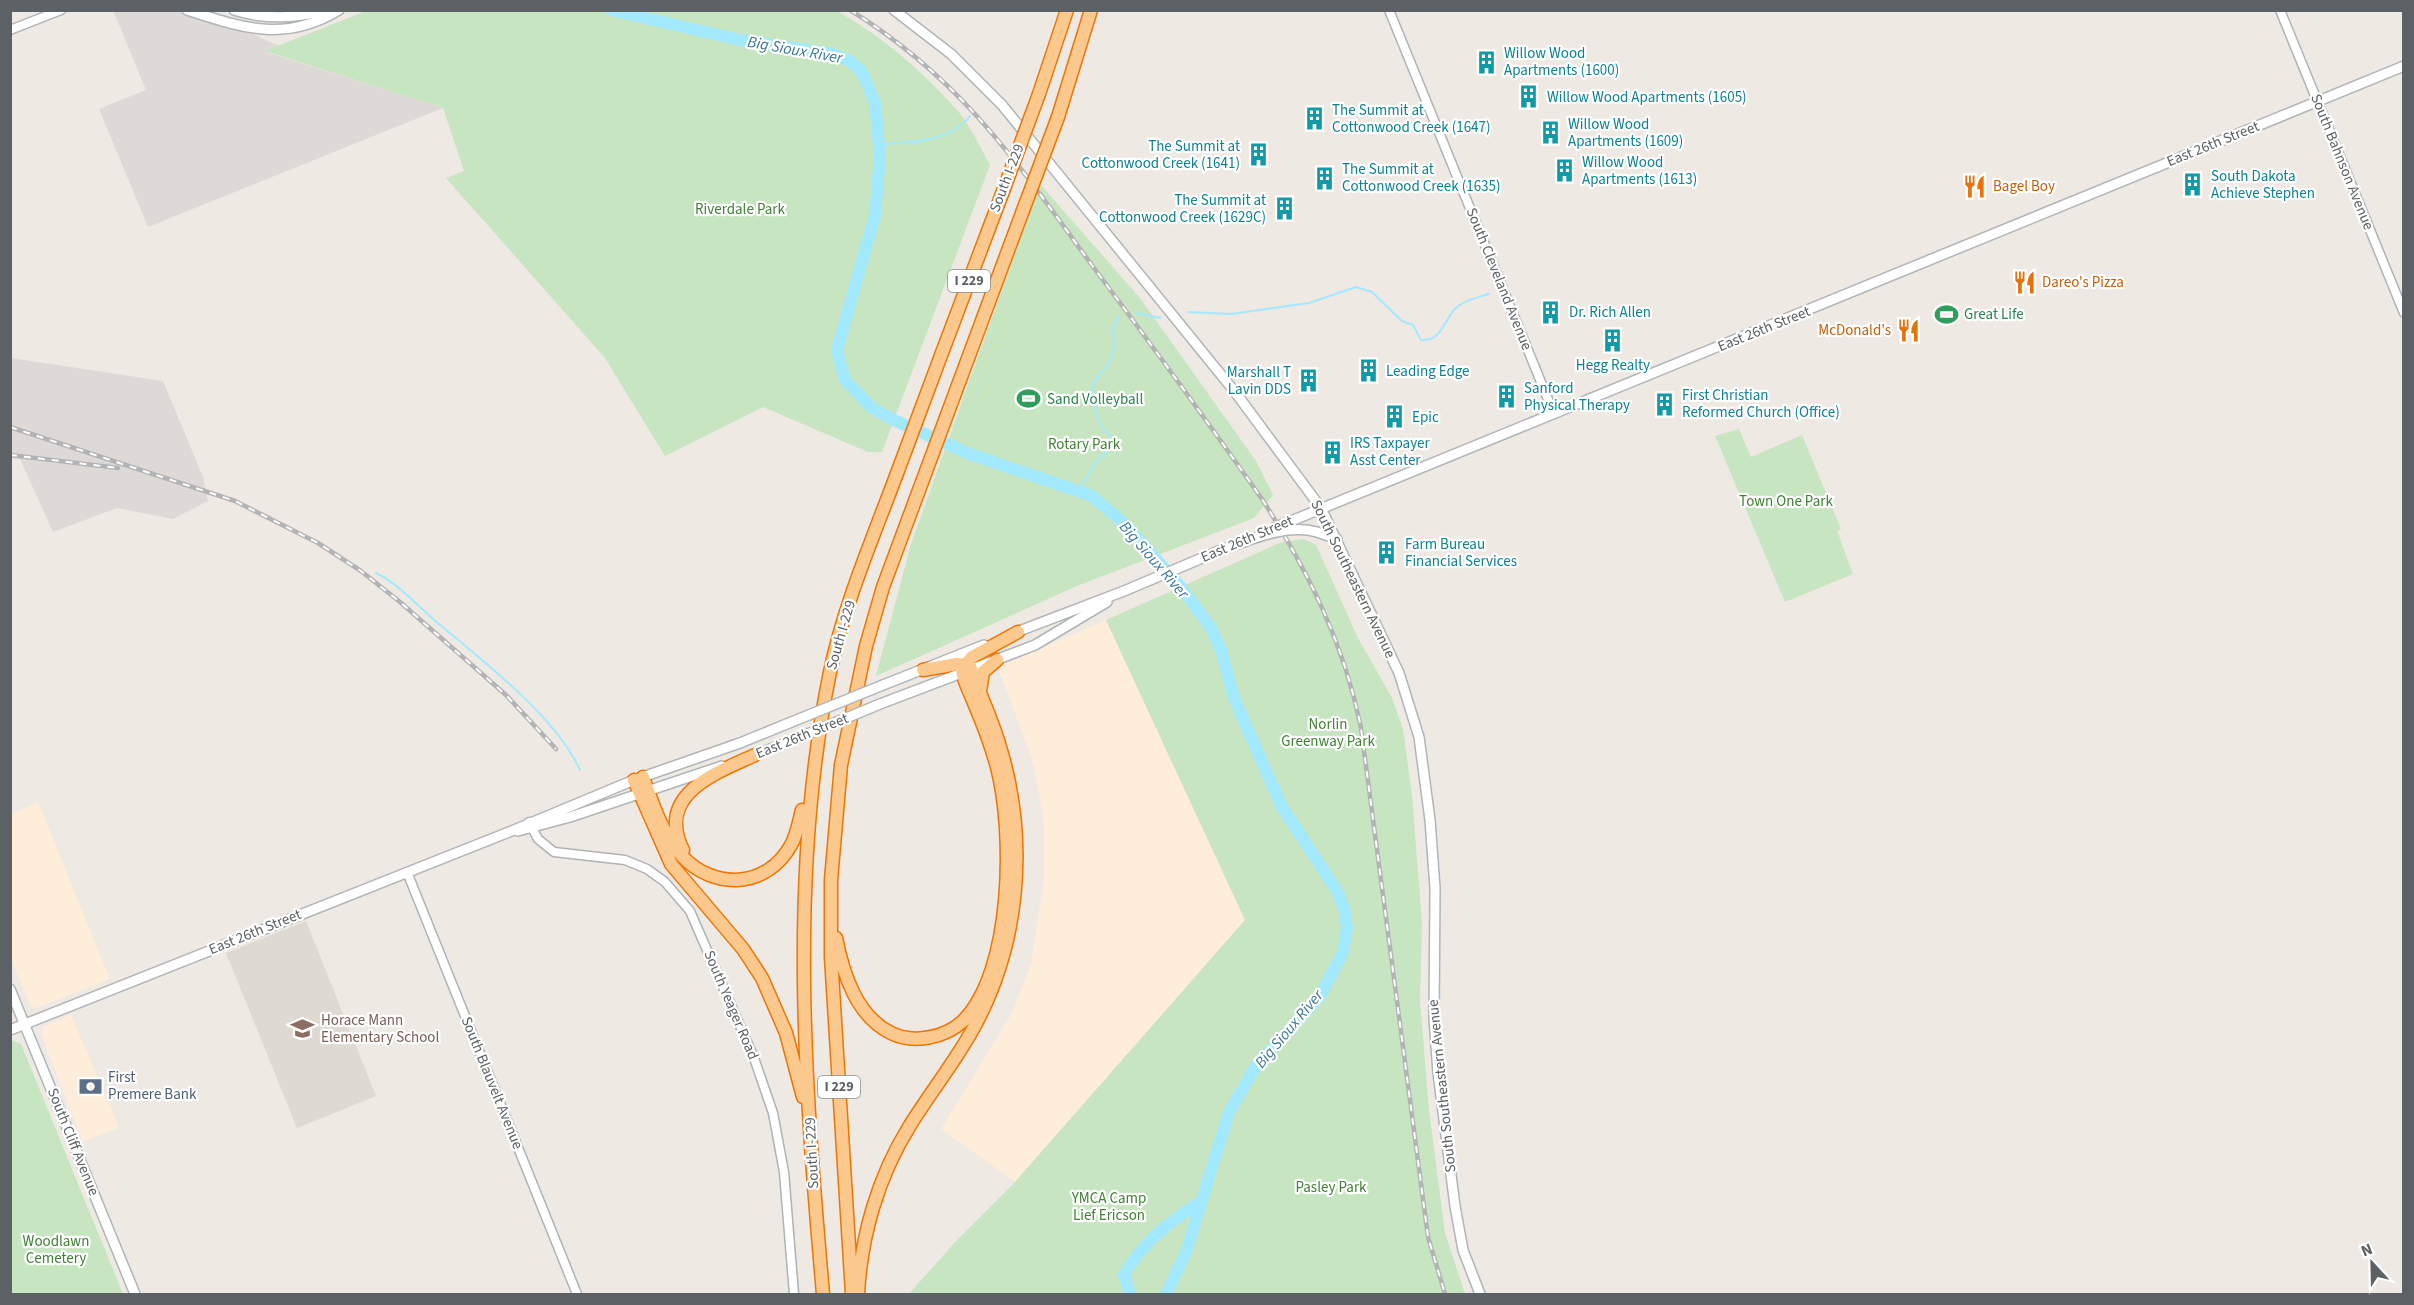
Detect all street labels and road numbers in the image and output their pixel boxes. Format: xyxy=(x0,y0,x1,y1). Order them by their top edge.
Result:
street label: South Bahnson Avenue xyxy=(2305,91,2379,233)
street label: East 26th Street xyxy=(2164,116,2262,172)
street label: South I-229 xyxy=(984,141,1030,215)
street label: South Cleveland Avenue xyxy=(1461,205,1537,353)
road number: I 229 xyxy=(948,270,990,292)
street label: East 26th Street xyxy=(1715,301,1813,357)
street label: South Southeastern Avenue xyxy=(1305,496,1401,662)
street label: East 26th Street xyxy=(1198,510,1296,568)
street label: South I-229 xyxy=(821,598,861,672)
street label: East 26th Street xyxy=(753,708,851,764)
street label: East 26th Street xyxy=(206,904,304,960)
street label: South Yeager Road xyxy=(698,947,764,1063)
street label: South Southeastern Avenue xyxy=(1422,998,1462,1174)
street label: South Blauvelt Avenue xyxy=(456,1014,528,1152)
road number: I 229 xyxy=(818,1076,860,1098)
street label: South Cliff Avenue xyxy=(42,1085,104,1199)
street label: South I-229 xyxy=(800,1117,824,1189)

